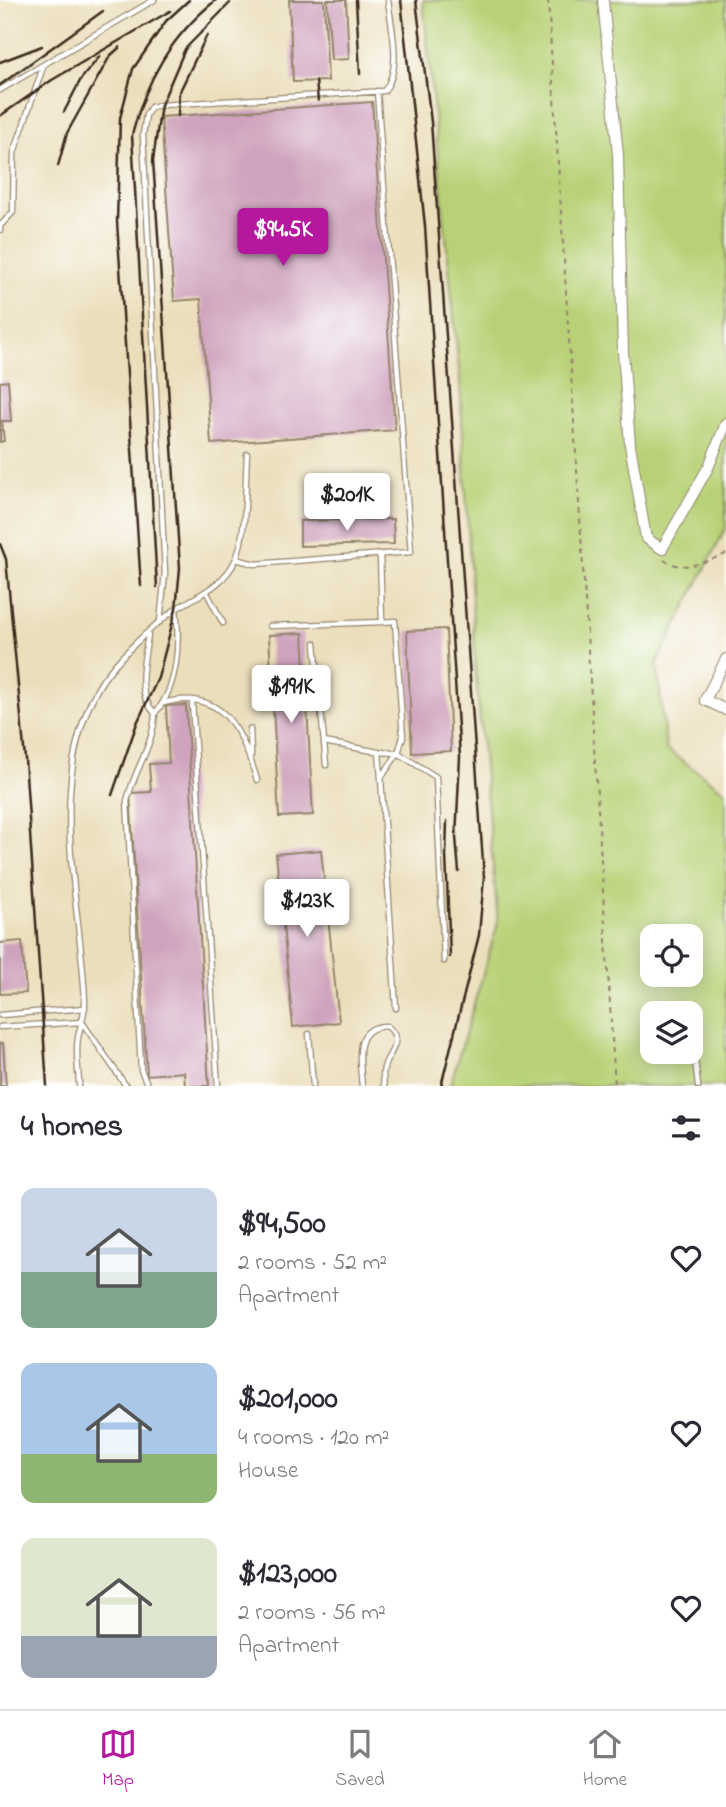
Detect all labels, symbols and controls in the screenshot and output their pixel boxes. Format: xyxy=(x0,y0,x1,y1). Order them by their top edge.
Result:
pin: $94.5K xyxy=(226,208,340,268)
text: $94.5K xyxy=(253,214,313,247)
pin: $201K xyxy=(298,474,396,533)
text: $201K xyxy=(320,479,374,512)
pin: $191K xyxy=(242,666,340,725)
text: $191K xyxy=(268,671,314,704)
pin: $123K xyxy=(258,880,356,939)
text: $123K xyxy=(280,885,334,918)
map controls xyxy=(640,924,703,1064)
button: locate xyxy=(640,924,703,987)
button: layers xyxy=(640,1001,703,1064)
text: 4 homes xyxy=(21,1106,123,1150)
icon: filters xyxy=(667,1109,705,1147)
text: $94,500 xyxy=(238,1203,326,1247)
icon: home xyxy=(77,1216,161,1300)
icon: heart xyxy=(667,1239,705,1277)
text: 2 rooms · 52 m² xyxy=(238,1247,387,1280)
text: Apartment xyxy=(238,1280,339,1313)
text: $201,000 xyxy=(238,1378,338,1422)
icon: home xyxy=(77,1391,161,1475)
icon: heart xyxy=(667,1414,705,1452)
text: 4 rooms · 120 m² xyxy=(238,1422,389,1455)
text: House xyxy=(238,1455,298,1488)
text: $123,000 xyxy=(238,1553,337,1597)
icon: home xyxy=(77,1566,161,1650)
icon: heart xyxy=(667,1589,705,1627)
text: 2 rooms · 56 m² xyxy=(238,1597,386,1630)
text: Apartment xyxy=(238,1630,339,1663)
tab: Map xyxy=(99,1725,137,1794)
tab: Saved xyxy=(335,1725,385,1794)
tab: Home xyxy=(583,1725,627,1794)

